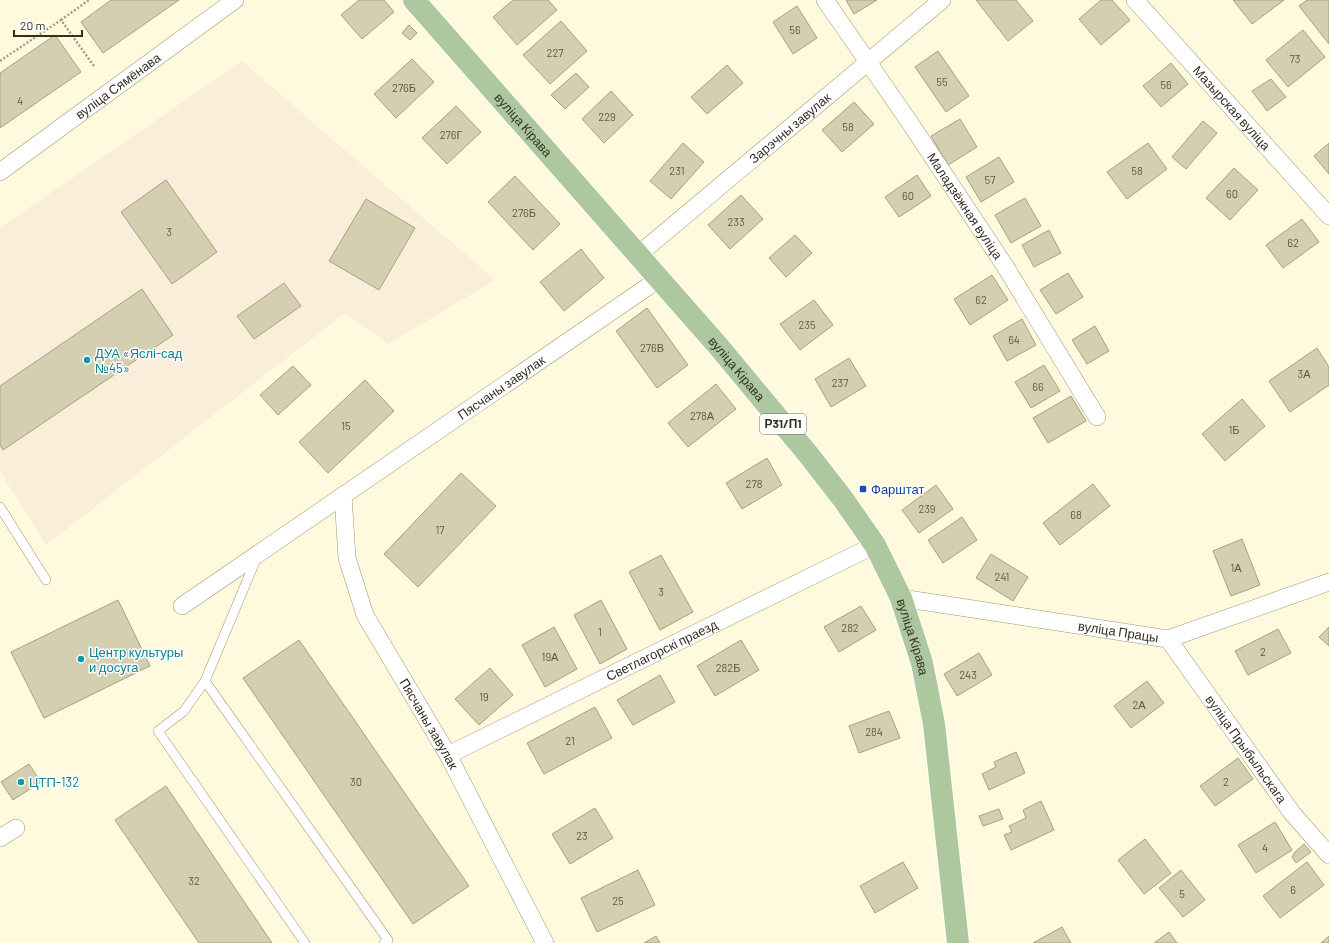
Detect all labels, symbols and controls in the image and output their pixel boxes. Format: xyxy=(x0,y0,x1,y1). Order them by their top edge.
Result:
scale bar xyxy=(14,12,82,38)
text: 20 m xyxy=(20,18,46,32)
house number: 56 xyxy=(789,23,801,36)
house number: 227 xyxy=(547,46,564,59)
street label: вуліца Сямёнава xyxy=(72,49,164,122)
house number: 73 xyxy=(1290,52,1300,65)
street label: Мазырская вуліца xyxy=(1190,62,1274,154)
house number: 55 xyxy=(936,75,948,88)
house number: 56 xyxy=(1160,78,1172,91)
house number: 276Б xyxy=(392,81,416,94)
street label: Зарэчны завулак xyxy=(746,89,834,166)
street label: вуліца Кірава xyxy=(491,90,556,160)
house number: 4 xyxy=(17,94,23,107)
house number: 229 xyxy=(598,110,616,123)
house number: 58 xyxy=(842,120,854,133)
house number: 276Г xyxy=(440,128,462,141)
street label: Маладзёжная вуліца xyxy=(924,150,1007,263)
house number: 231 xyxy=(669,164,685,177)
house number: 58 xyxy=(1131,164,1143,177)
house number: 57 xyxy=(985,173,995,186)
house number: 60 xyxy=(1226,187,1238,200)
house number: 60 xyxy=(902,189,914,202)
house number: 276Б xyxy=(512,206,536,219)
house number: 233 xyxy=(727,215,745,228)
house number: 3 xyxy=(166,225,172,238)
house number: 62 xyxy=(1287,236,1299,249)
house number: 62 xyxy=(975,293,987,306)
house number: 235 xyxy=(798,318,816,331)
street label: вуліца Кірава xyxy=(705,333,769,405)
house number: 64 xyxy=(1008,333,1020,346)
house number: 276В xyxy=(640,341,664,354)
place label: ДУА «Яслі-сад №45» xyxy=(95,345,183,376)
street label: Пясчаны завулак xyxy=(454,351,548,423)
marker: ДУА «Яслі-сад №45» xyxy=(82,355,92,365)
house number: 3А xyxy=(1297,367,1311,380)
house number: 237 xyxy=(832,376,848,389)
house number: 66 xyxy=(1032,380,1044,393)
house number: 278А xyxy=(690,409,715,422)
road number: Р31/П1 xyxy=(760,414,806,434)
house number: 15 xyxy=(341,419,351,432)
house number: 1Б xyxy=(1228,423,1240,436)
house number: 278 xyxy=(746,477,763,490)
place label: Фарштат xyxy=(871,481,925,497)
marker: Фарштат xyxy=(858,484,868,494)
house number: 239 xyxy=(918,502,936,515)
house number: 68 xyxy=(1070,508,1082,521)
house number: 17 xyxy=(435,523,445,536)
house number: 1А xyxy=(1230,561,1242,574)
house number: 241 xyxy=(995,570,1009,583)
house number: 3 xyxy=(658,585,664,598)
street label: вуліца Кірава xyxy=(894,596,932,677)
street label: Светлагорскі праезд xyxy=(603,616,720,684)
street label: вуліца Працы xyxy=(1077,617,1160,645)
house number: 282 xyxy=(841,621,859,634)
house number: 1 xyxy=(598,625,602,638)
place label: Центр культуры и досуга xyxy=(89,644,183,675)
house number: 2 xyxy=(1260,645,1266,658)
house number: 19А xyxy=(542,650,559,663)
marker: Центр культуры и досуга xyxy=(76,654,86,664)
house number: 282Б xyxy=(716,661,740,674)
house number: 243 xyxy=(959,668,977,681)
street label: Пясчаны завулак xyxy=(396,675,462,772)
house number: 19 xyxy=(479,690,489,703)
street label: вуліца Прыбыльскага xyxy=(1202,692,1291,807)
house number: 2А xyxy=(1132,698,1146,711)
house number: 284 xyxy=(865,725,883,738)
house number: 21 xyxy=(565,734,575,747)
place label: ЦТП-132 xyxy=(29,774,79,790)
house number: 30 xyxy=(350,775,362,788)
house number: 2 xyxy=(1223,775,1229,788)
marker: ЦТП-132 xyxy=(16,777,26,787)
house number: 23 xyxy=(576,829,588,842)
house number: 4 xyxy=(1262,841,1268,854)
house number: 32 xyxy=(188,874,200,887)
house number: 6 xyxy=(1290,883,1296,896)
house number: 5 xyxy=(1179,887,1185,900)
house number: 25 xyxy=(612,894,624,907)

